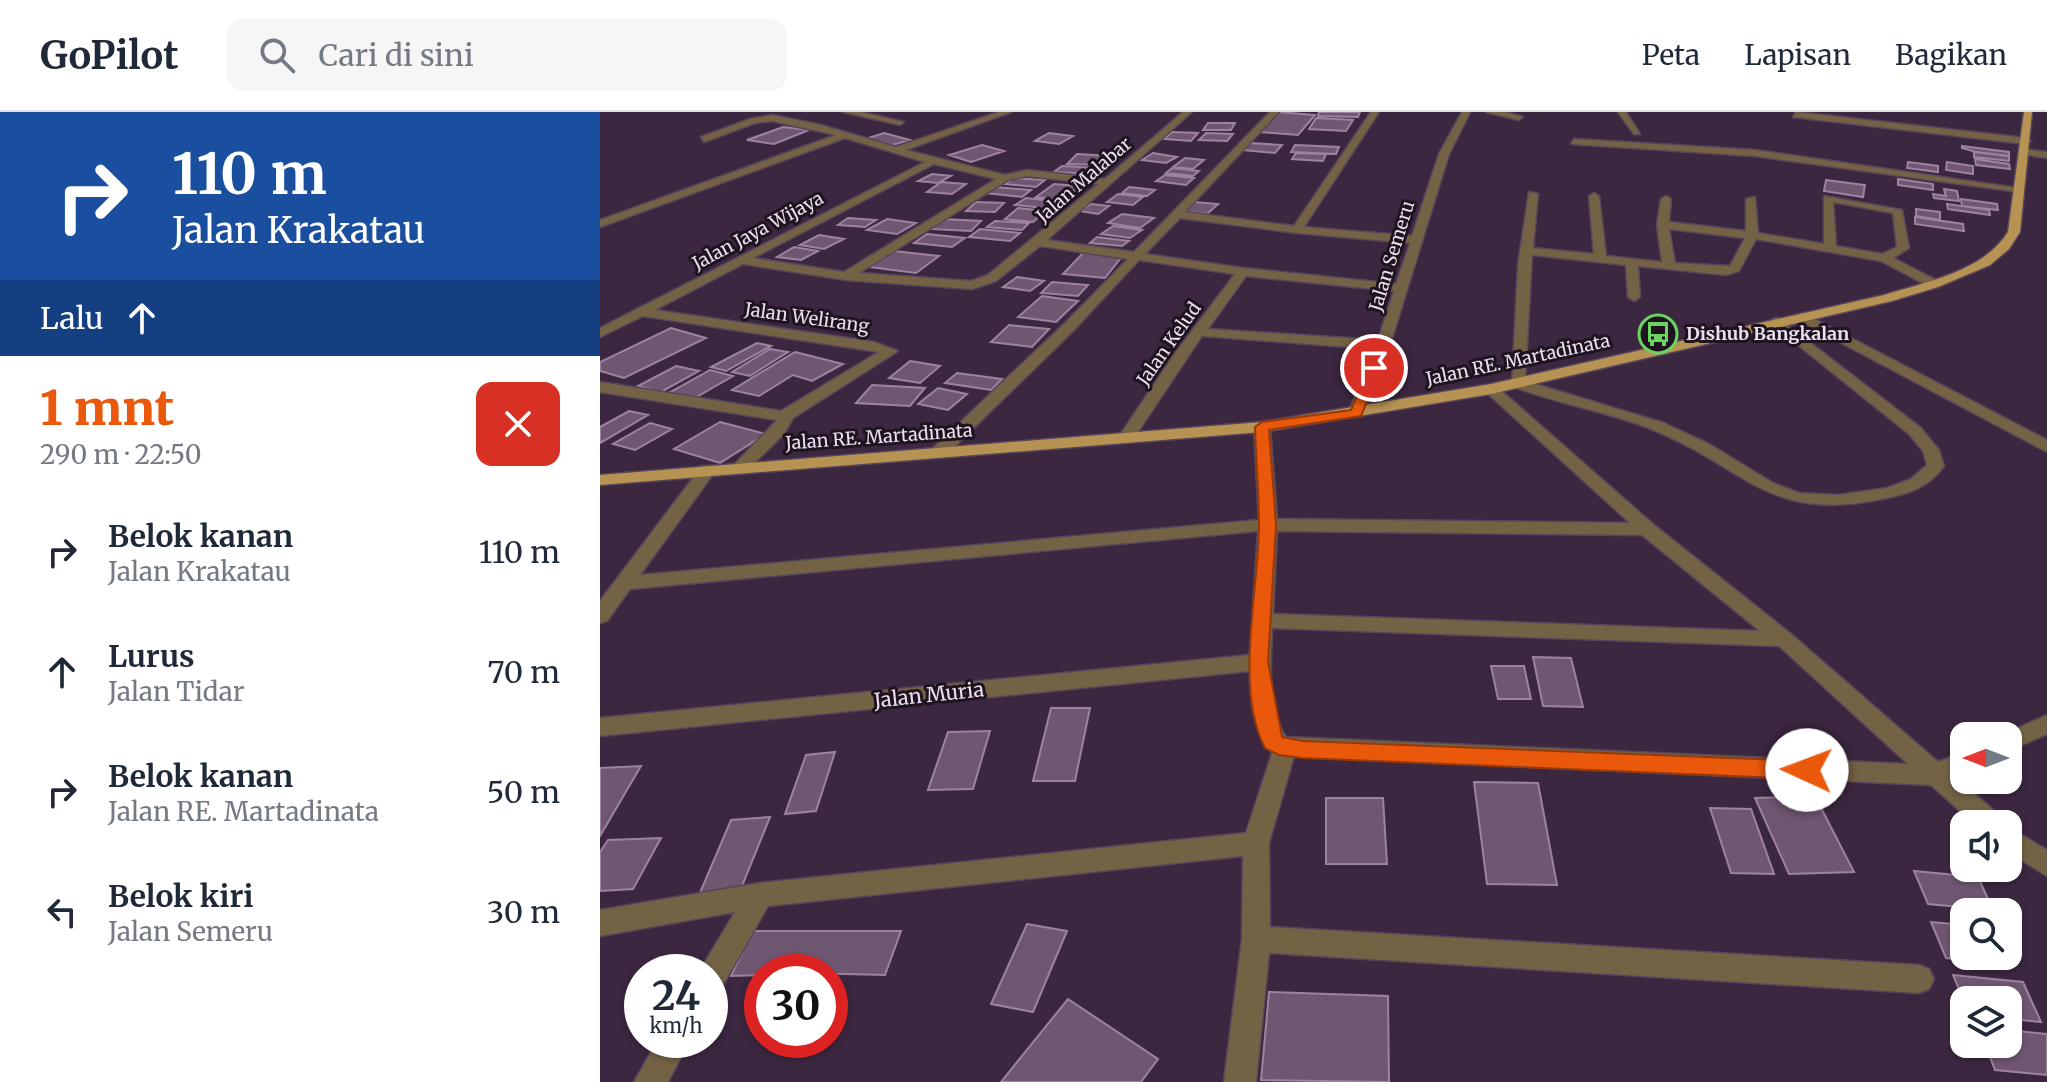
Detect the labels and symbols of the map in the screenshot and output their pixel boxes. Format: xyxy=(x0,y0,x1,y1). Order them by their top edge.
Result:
street label: Jalan Malabar xyxy=(1031,132,1136,228)
street label: Jalan Jaya Wijaya xyxy=(687,186,828,275)
street label: Jalan Semeru xyxy=(1364,198,1419,315)
street label: Jalan Welirang xyxy=(742,297,871,338)
street label: Jalan Kelud xyxy=(1131,297,1206,391)
bus stop icon: Dishub Bangkalan xyxy=(1637,313,1679,355)
place label: Dishub Bangkalan xyxy=(1686,322,1849,345)
street label: Jalan RE. Martadinata xyxy=(1423,329,1612,390)
pin xyxy=(1340,334,1408,402)
street label: Jalan RE. Martadinata xyxy=(784,418,974,455)
street label: Jalan Muria xyxy=(872,676,985,713)
north arrow xyxy=(1950,722,2022,794)
position arrow xyxy=(1765,728,1849,812)
speed limit sign: 30 xyxy=(744,954,848,1058)

